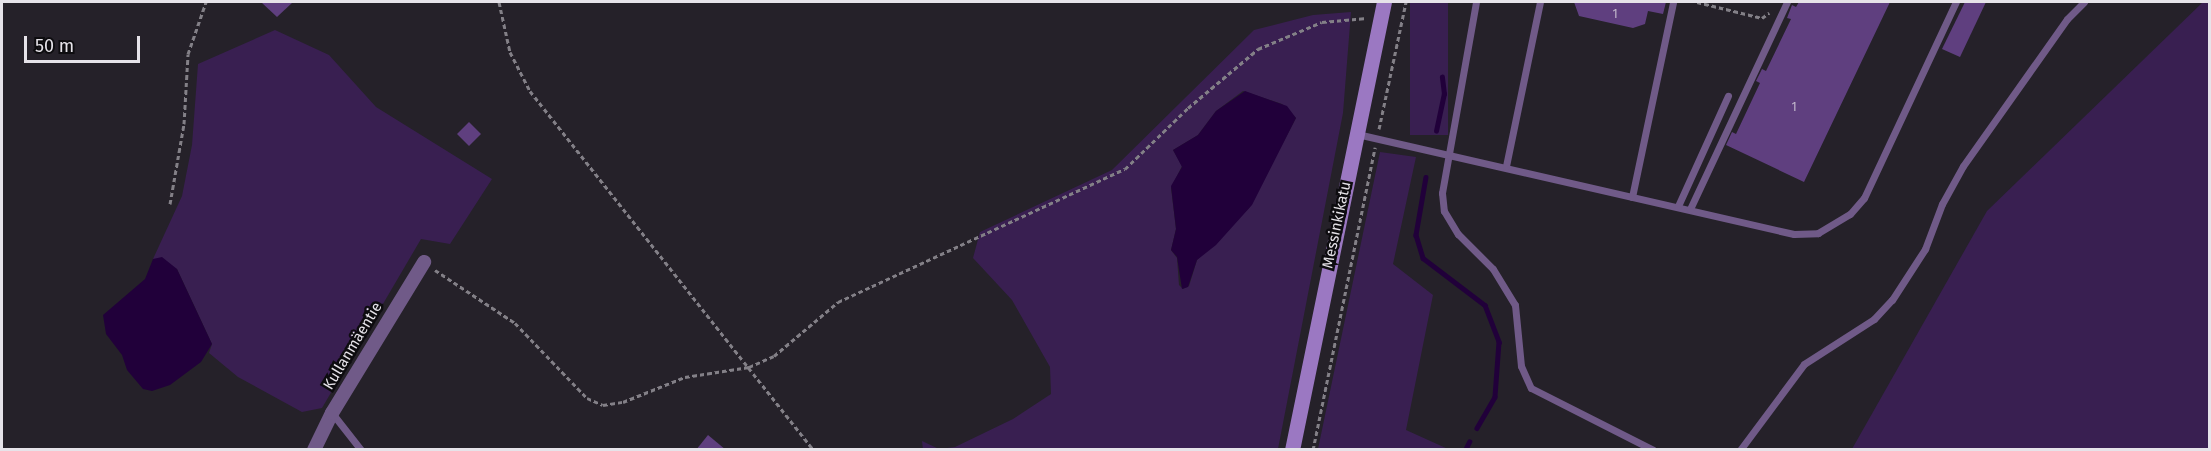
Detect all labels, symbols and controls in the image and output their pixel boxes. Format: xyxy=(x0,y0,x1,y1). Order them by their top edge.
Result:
house number: 1 xyxy=(1612,8,1618,22)
scale bar xyxy=(27,24,142,62)
text: 50 m xyxy=(35,35,74,57)
house number: 1 xyxy=(1791,101,1797,115)
street label: Messinkikatu xyxy=(1319,180,1355,270)
street label: Kullanmäentie xyxy=(320,299,386,393)

